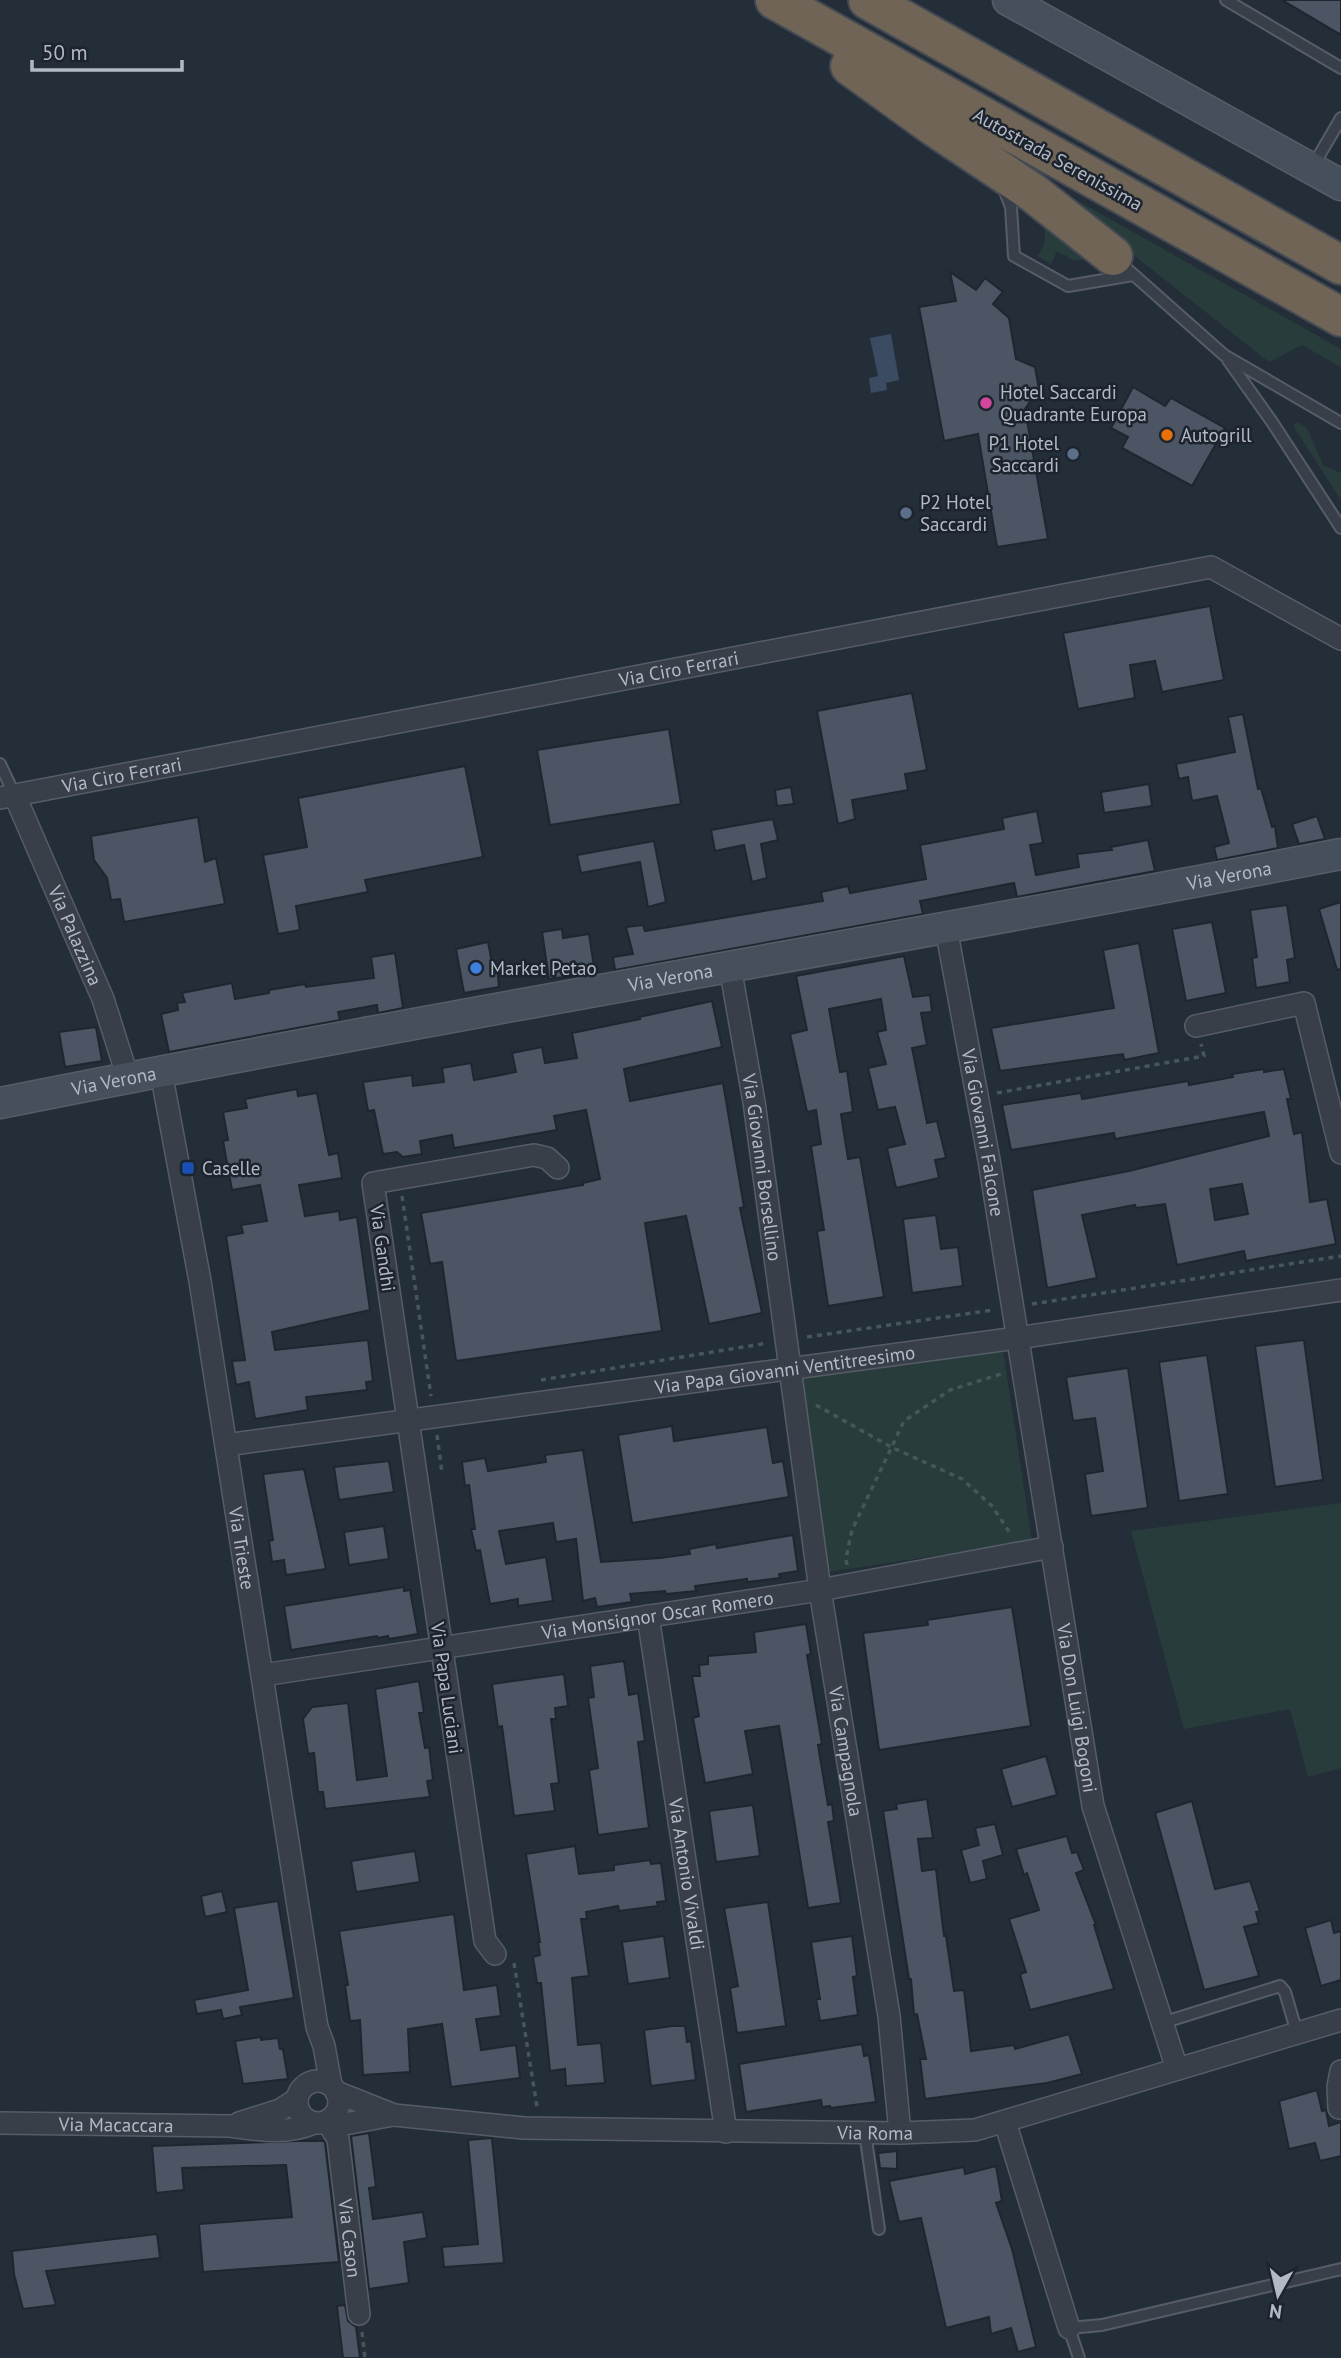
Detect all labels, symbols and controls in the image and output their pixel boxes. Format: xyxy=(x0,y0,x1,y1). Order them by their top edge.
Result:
scale bar xyxy=(32,28,182,72)
text: 50 m xyxy=(42,39,88,66)
street label: Autostrada Serenissima xyxy=(969,102,1147,216)
place label: Hotel Saccardi Quadrante Europa xyxy=(1000,380,1147,426)
marker: Hotel Saccardi Quadrante Europa xyxy=(978,395,994,411)
place label: Autogrill xyxy=(1181,423,1252,447)
marker: Autogrill xyxy=(1159,427,1175,443)
place label: P1 Hotel Saccardi xyxy=(989,431,1059,477)
marker: P1 Hotel Saccardi xyxy=(1065,446,1081,462)
place label: P2 Hotel Saccardi xyxy=(920,490,991,536)
marker: P2 Hotel Saccardi xyxy=(898,505,914,521)
street label: Via Ciro Ferrari xyxy=(616,645,741,692)
street label: Via Ciro Ferrari xyxy=(59,752,184,798)
street label: Via Verona xyxy=(1184,856,1273,895)
street label: Via Palazzina xyxy=(43,881,108,989)
place label: Market Petao xyxy=(490,956,597,980)
street label: Via Verona xyxy=(625,958,715,997)
marker: Market Petao xyxy=(468,960,484,976)
street label: Via Giovanni Falcone xyxy=(956,1046,1010,1218)
street label: Via Verona xyxy=(68,1061,158,1101)
street label: Via Giovanni Borsellino xyxy=(737,1071,787,1263)
place label: Caselle xyxy=(202,1156,260,1180)
marker: Caselle xyxy=(180,1160,196,1176)
street label: Via Gandhi xyxy=(365,1202,401,1293)
street label: Via Papa Giovanni Ventitreesimo xyxy=(652,1340,917,1399)
street label: Via Trieste xyxy=(223,1504,260,1591)
street label: Via Monsignor Oscar Romero xyxy=(539,1585,775,1645)
street label: Via Papa Luciani xyxy=(426,1620,468,1755)
street label: Via Don Luigi Bogoni xyxy=(1052,1621,1103,1794)
street label: Via Campagnola xyxy=(824,1684,868,1818)
street label: Via Antonio Vivaldi xyxy=(664,1795,710,1952)
street label: Via Macaccara xyxy=(57,2112,174,2137)
street label: Via Roma xyxy=(836,2120,913,2145)
street label: Via Cason xyxy=(333,2197,367,2279)
north arrow xyxy=(1243,2260,1313,2330)
text: N xyxy=(1268,2299,1283,2325)

